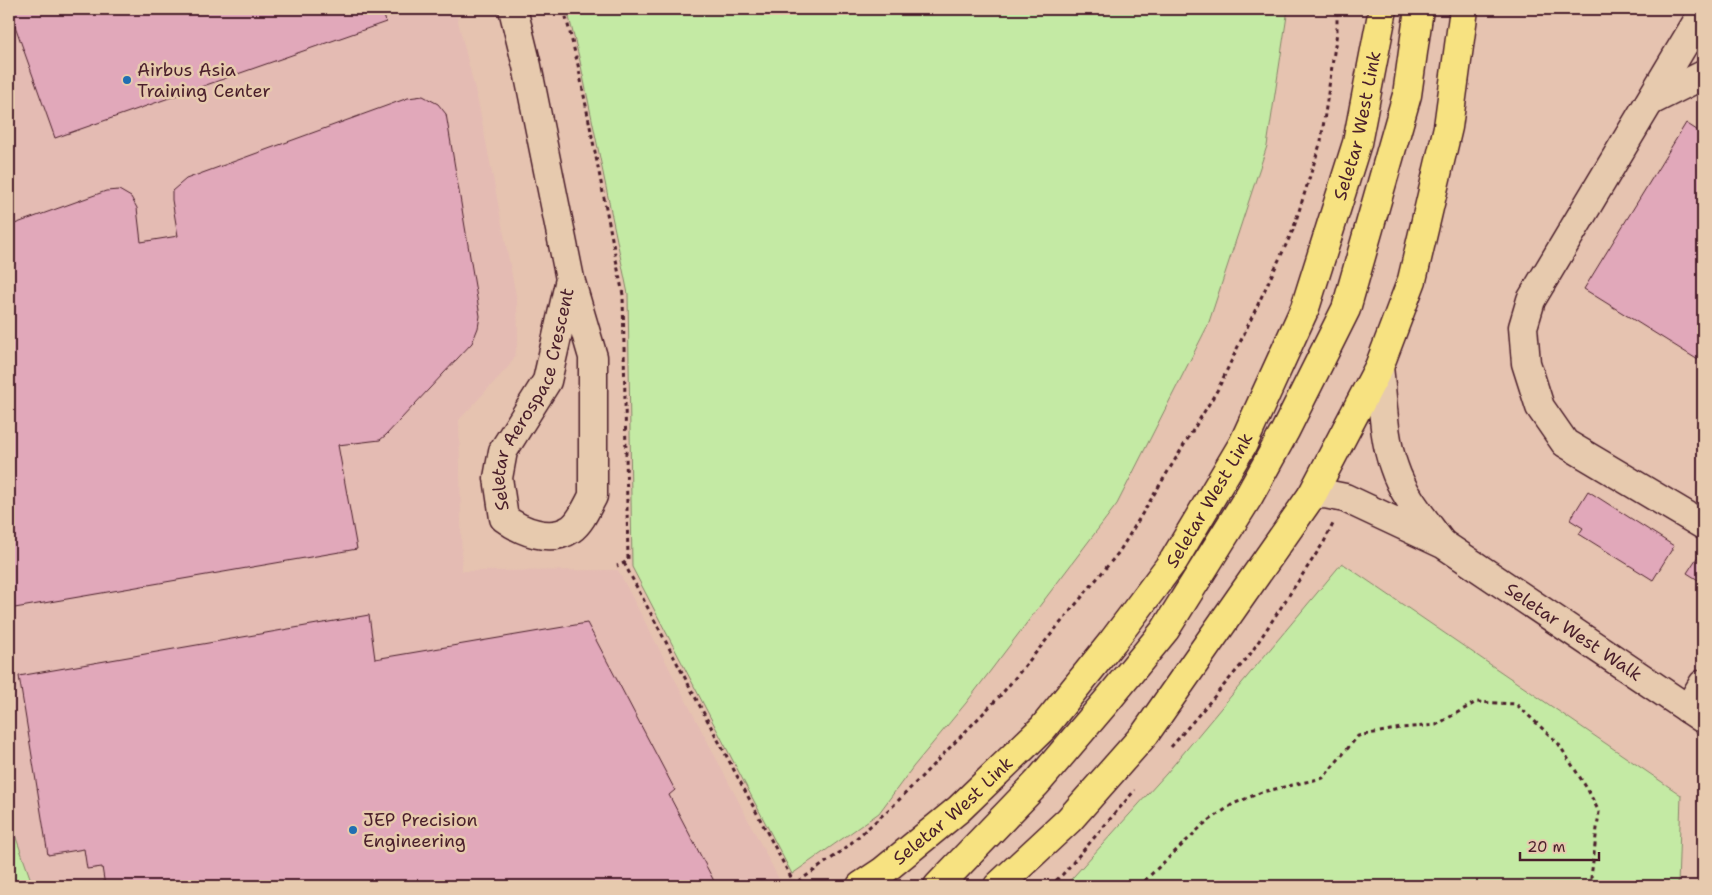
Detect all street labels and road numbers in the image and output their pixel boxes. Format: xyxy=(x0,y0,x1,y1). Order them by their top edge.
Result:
street label: Seletar West Link xyxy=(1328,49,1387,203)
street label: Seletar Aerospace Crescent xyxy=(486,285,580,512)
street label: Seletar West Link xyxy=(1160,429,1258,573)
street label: Seletar West Walk xyxy=(1500,577,1647,687)
street label: Seletar West Link xyxy=(888,751,1018,870)

